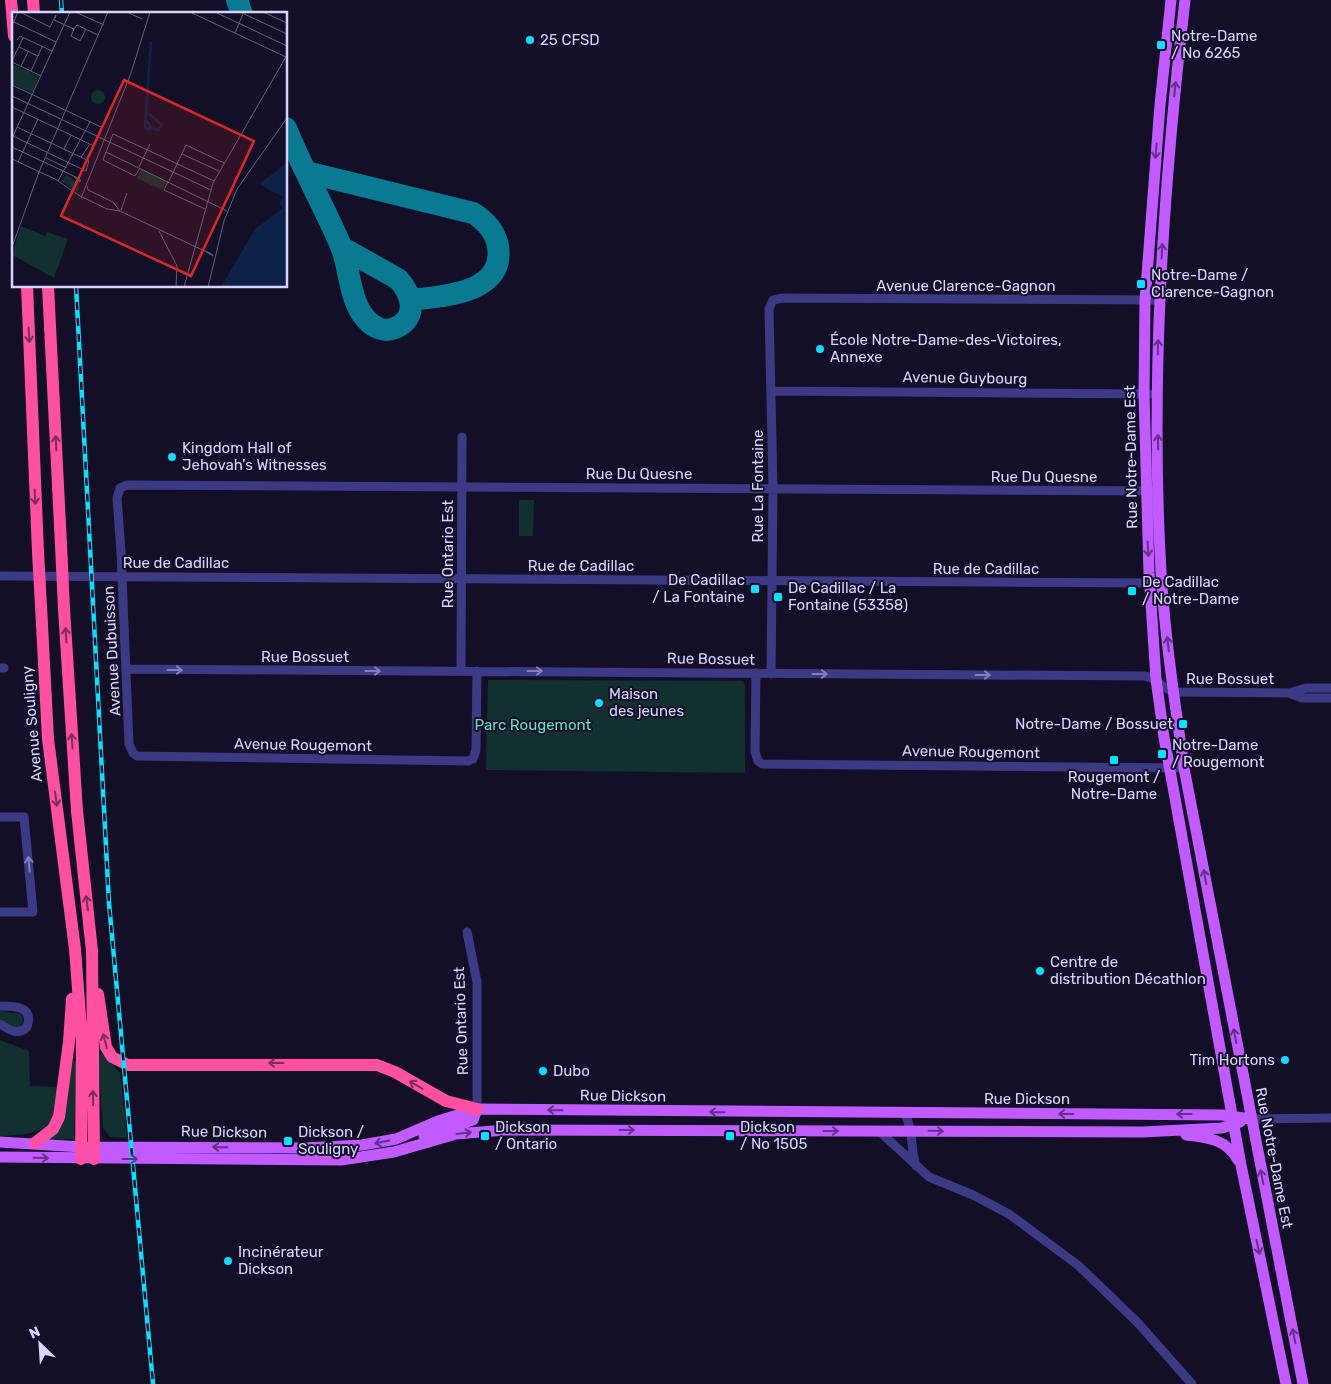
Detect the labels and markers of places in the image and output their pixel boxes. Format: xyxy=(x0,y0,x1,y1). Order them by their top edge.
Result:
place label: Notre-Dame / No 6265 xyxy=(1171,27,1257,62)
place label: 25 CFSD xyxy=(540,31,600,49)
marker: 25 CFSD xyxy=(524,34,536,46)
marker: Notre-Dame / No 6265 xyxy=(1155,39,1167,51)
place label: Notre-Dame / Clarence-Gagnon xyxy=(1151,266,1274,301)
marker: Notre-Dame / Clarence-Gagnon xyxy=(1135,278,1147,290)
place label: École Notre-Dame-des-Victoires, Annexe xyxy=(830,331,1062,366)
marker: École Notre-Dame-des-Victoires, Annexe xyxy=(814,343,826,355)
place label: Kingdom Hall of Jehovah's Witnesses xyxy=(182,439,327,474)
marker: Kingdom Hall of Jehovah's Witnesses xyxy=(166,451,178,463)
place label: De Cadillac / La Fontaine xyxy=(652,571,745,606)
place label: De Cadillac / Notre-Dame xyxy=(1142,573,1239,608)
place label: De Cadillac / La Fontaine (53358) xyxy=(788,579,908,614)
marker: De Cadillac / La Fontaine xyxy=(749,583,761,595)
marker: De Cadillac / Notre-Dame xyxy=(1126,585,1138,597)
marker: De Cadillac / La Fontaine (53358) xyxy=(772,591,784,603)
place label: Maison des jeunes xyxy=(609,685,684,720)
marker: Maison des jeunes xyxy=(593,697,605,709)
place label: Notre-Dame / Bossuet xyxy=(1015,715,1173,733)
marker: Notre-Dame / Bossuet xyxy=(1177,718,1189,730)
place label: Notre-Dame / Rougemont xyxy=(1172,736,1265,771)
marker: Notre-Dame / Rougemont xyxy=(1156,748,1168,760)
marker: Rougemont / Notre-Dame xyxy=(1108,754,1120,766)
place label: Rougemont / Notre-Dame xyxy=(1068,768,1160,803)
place label: Centre de distribution Décathlon xyxy=(1050,953,1206,988)
marker: Centre de distribution Décathlon xyxy=(1034,965,1046,977)
place label: Tim Hortons xyxy=(1189,1051,1275,1069)
marker: Tim Hortons xyxy=(1279,1054,1291,1066)
place label: Dubo xyxy=(553,1062,590,1080)
marker: Dubo xyxy=(537,1065,549,1077)
place label: Dickson / Ontario xyxy=(495,1118,557,1153)
place label: Dickson / No 1505 xyxy=(740,1118,807,1153)
place label: Dickson / Souligny xyxy=(298,1123,364,1158)
marker: Dickson / Ontario xyxy=(479,1130,491,1142)
marker: Dickson / No 1505 xyxy=(724,1130,736,1142)
marker: Dickson / Souligny xyxy=(282,1135,294,1147)
place label: Incinérateur Dickson xyxy=(238,1243,324,1278)
marker: Incinérateur Dickson xyxy=(222,1255,234,1267)

